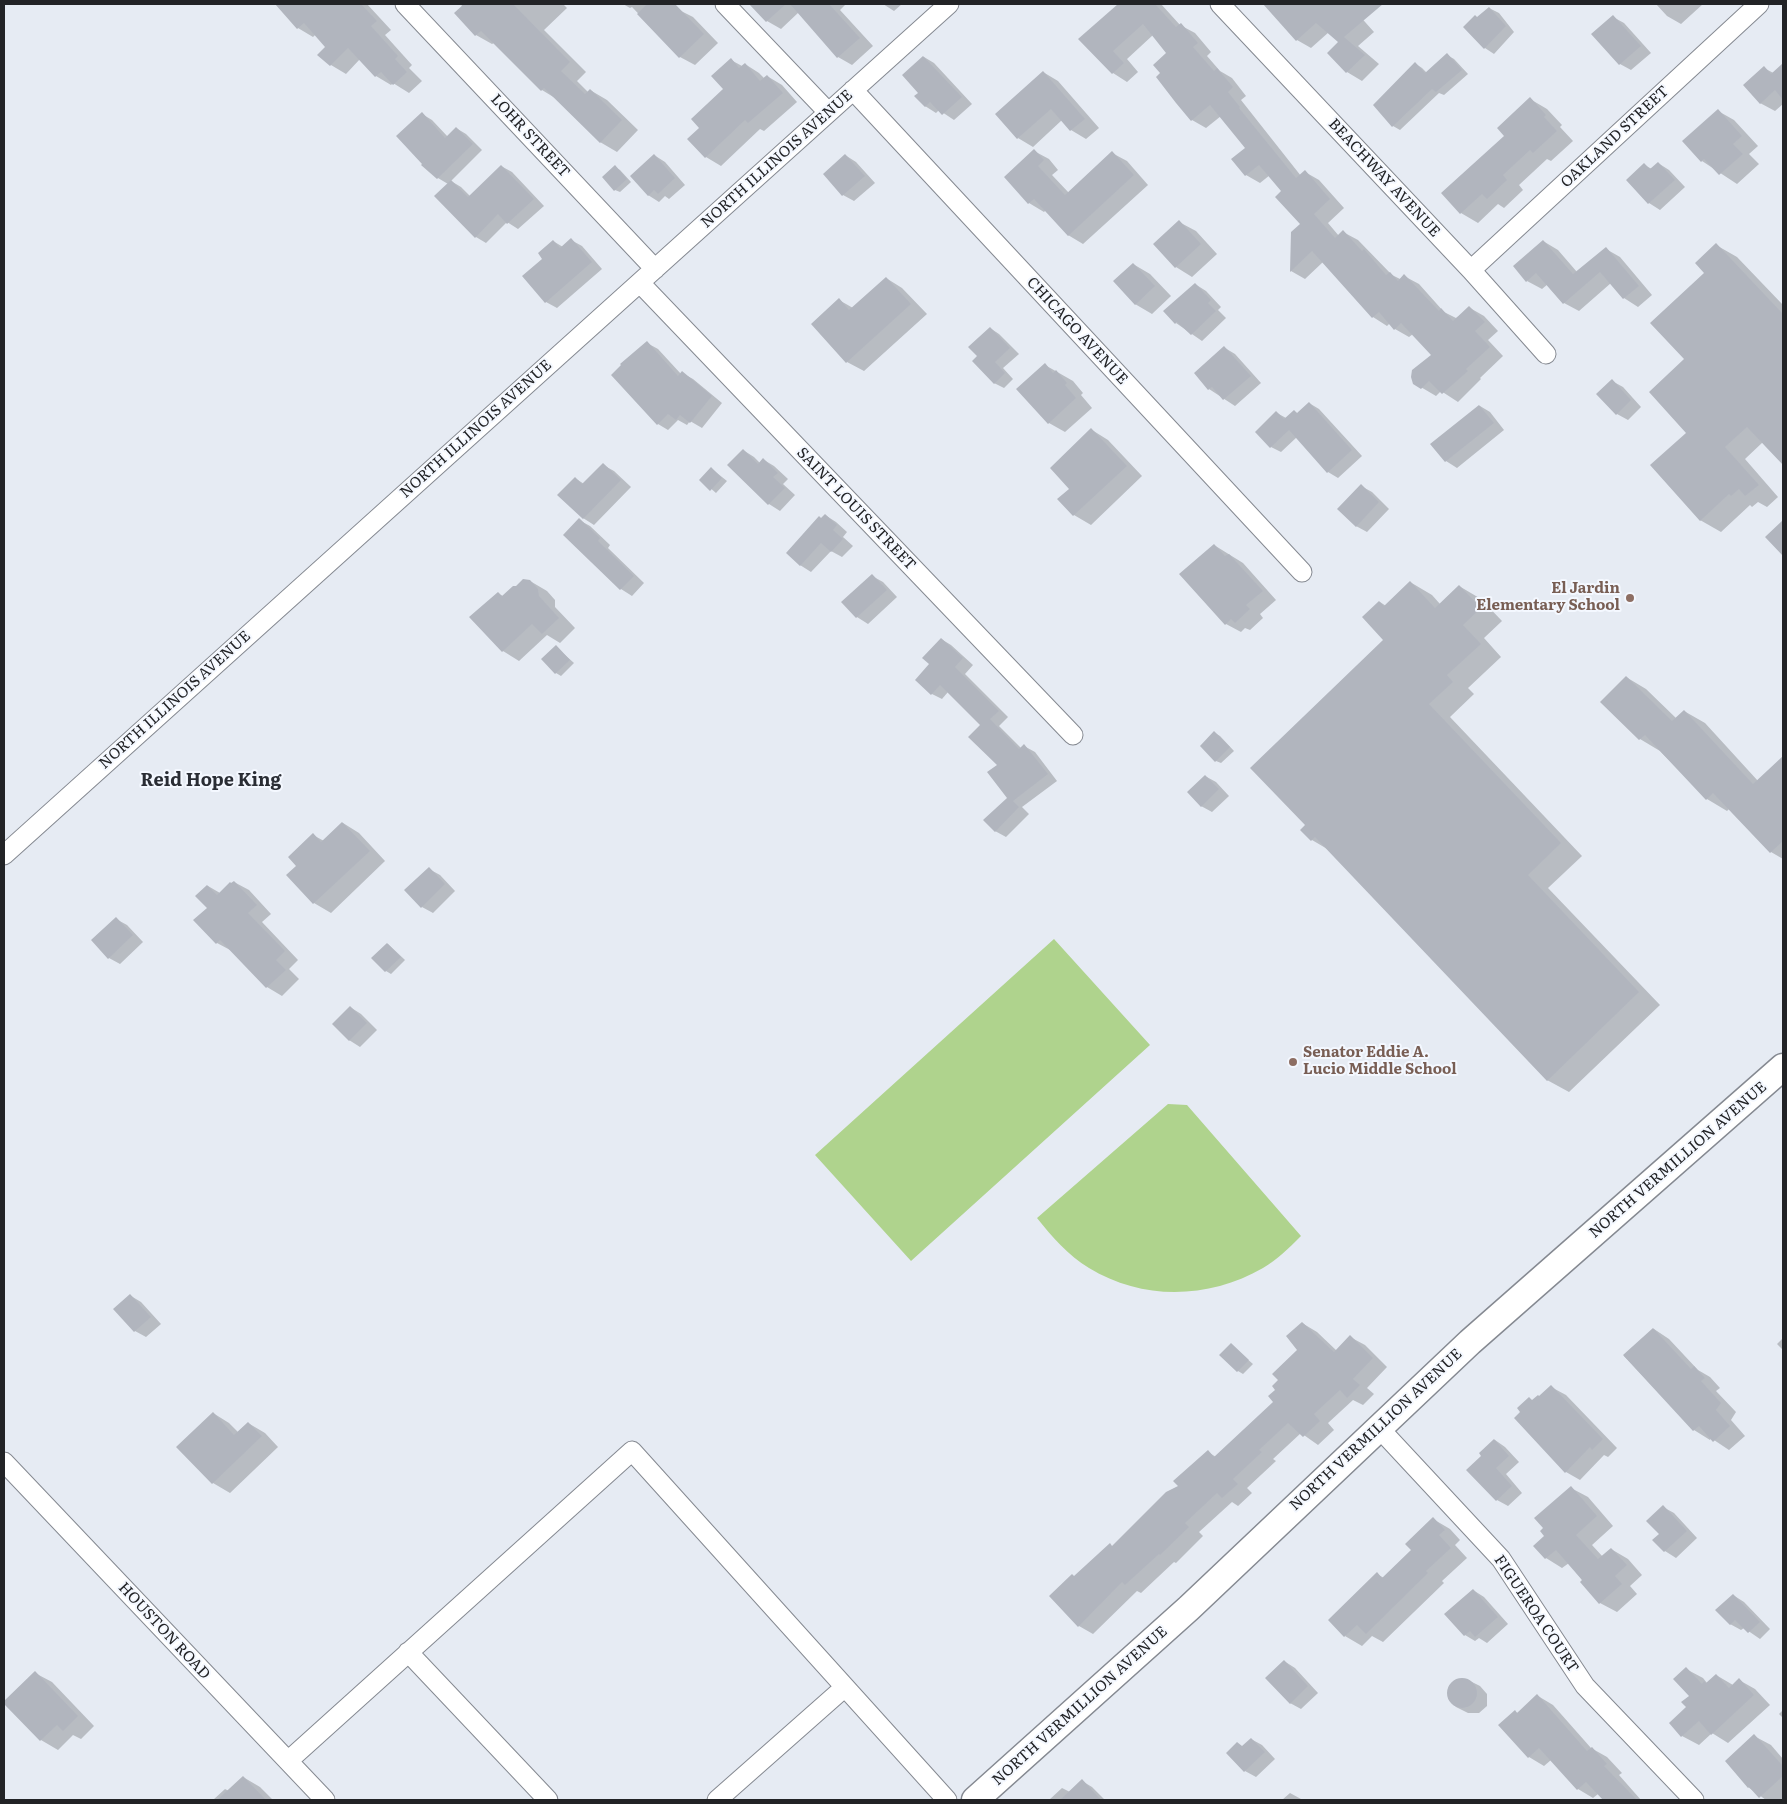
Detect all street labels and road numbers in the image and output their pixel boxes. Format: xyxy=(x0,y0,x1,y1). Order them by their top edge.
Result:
street label: OAKLAND STREET xyxy=(1557,82,1673,192)
street label: NORTH ILLINOIS AVENUE xyxy=(698,86,856,232)
street label: LOHR STREET xyxy=(487,91,573,181)
street label: BEACHWAY AVENUE xyxy=(1324,115,1444,241)
street label: CHICAGO AVENUE xyxy=(1023,274,1131,388)
street label: NORTH ILLINOIS AVENUE xyxy=(397,356,555,502)
street label: SAINT LOUIS STREET xyxy=(793,444,919,574)
street label: NORTH ILLINOIS AVENUE xyxy=(96,627,254,773)
street label: NORTH VERMILLION AVENUE xyxy=(1586,1078,1770,1242)
street label: NORTH VERMILLION AVENUE xyxy=(1286,1345,1466,1515)
street label: FIGUEROA COURT xyxy=(1490,1552,1582,1676)
street label: HOUSTON ROAD xyxy=(114,1579,214,1683)
street label: NORTH VERMILLION AVENUE xyxy=(989,1623,1171,1789)

